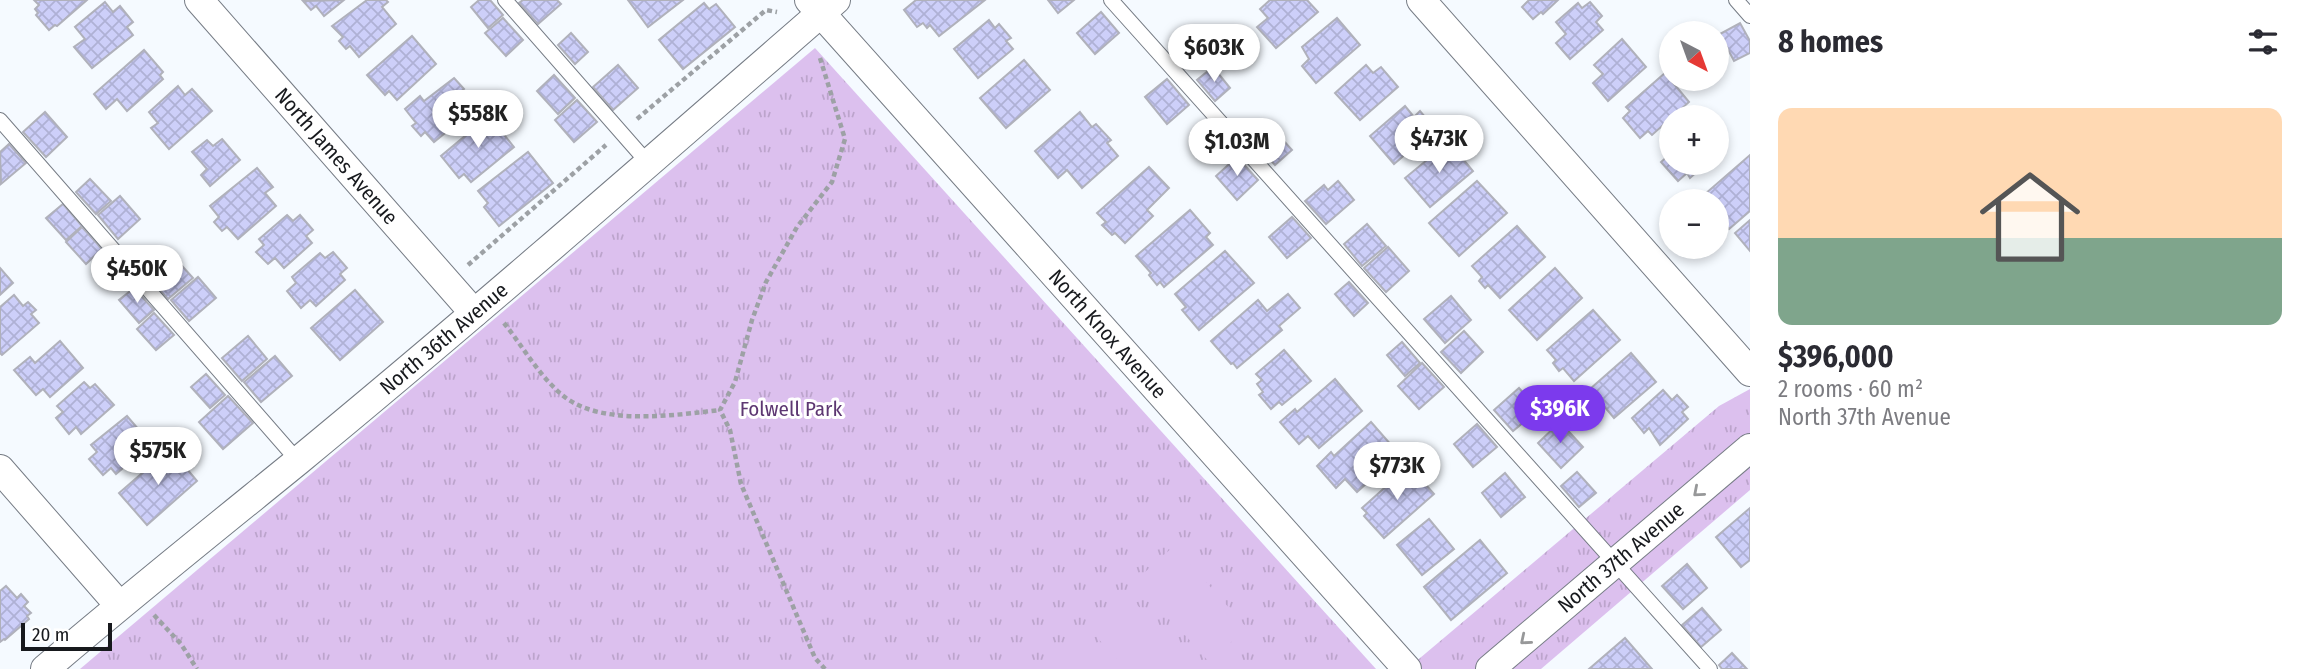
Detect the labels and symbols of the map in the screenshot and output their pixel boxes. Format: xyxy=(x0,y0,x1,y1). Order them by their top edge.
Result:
north arrow xyxy=(1659,21,1729,91)
pin: $603K xyxy=(1165,24,1263,84)
street label: North James Avenue xyxy=(269,82,403,230)
pin: $558K xyxy=(429,90,527,150)
pin: $473K xyxy=(1390,116,1488,175)
pin: $1.03M xyxy=(1180,118,1294,178)
pin: $450K xyxy=(88,246,186,305)
street label: North Knox Avenue xyxy=(1043,264,1172,404)
street label: North 36th Avenue xyxy=(375,277,513,400)
pin: $396K xyxy=(1511,386,1609,445)
park label: Folwell Park xyxy=(740,396,842,422)
pin: $575K xyxy=(109,428,207,487)
pin: $773K xyxy=(1348,442,1446,502)
one-way arrow xyxy=(1693,484,1706,496)
street label: North 37th Avenue xyxy=(1552,497,1690,619)
scale bar xyxy=(21,620,112,652)
one-way arrow xyxy=(1520,632,1533,644)

